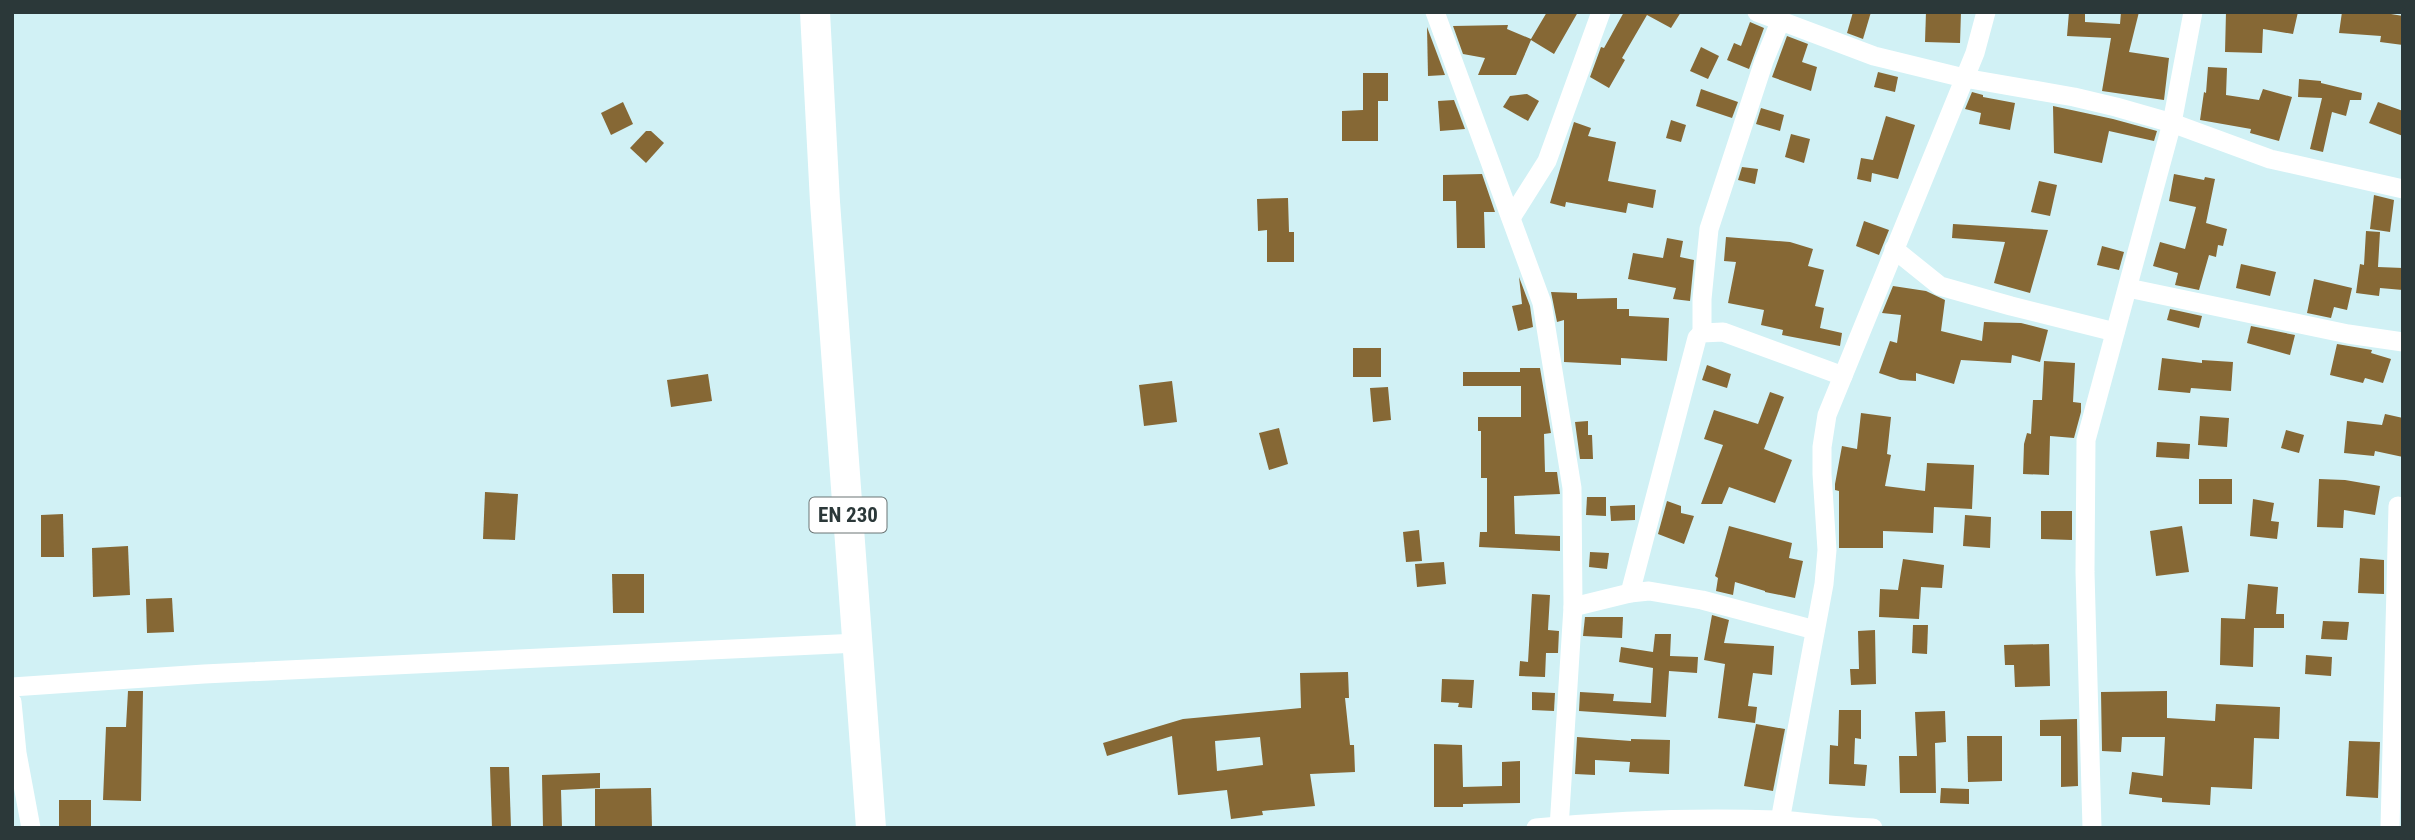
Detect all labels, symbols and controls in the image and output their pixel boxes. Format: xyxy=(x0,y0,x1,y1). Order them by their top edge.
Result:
road number: EN 230 xyxy=(810,498,886,532)

